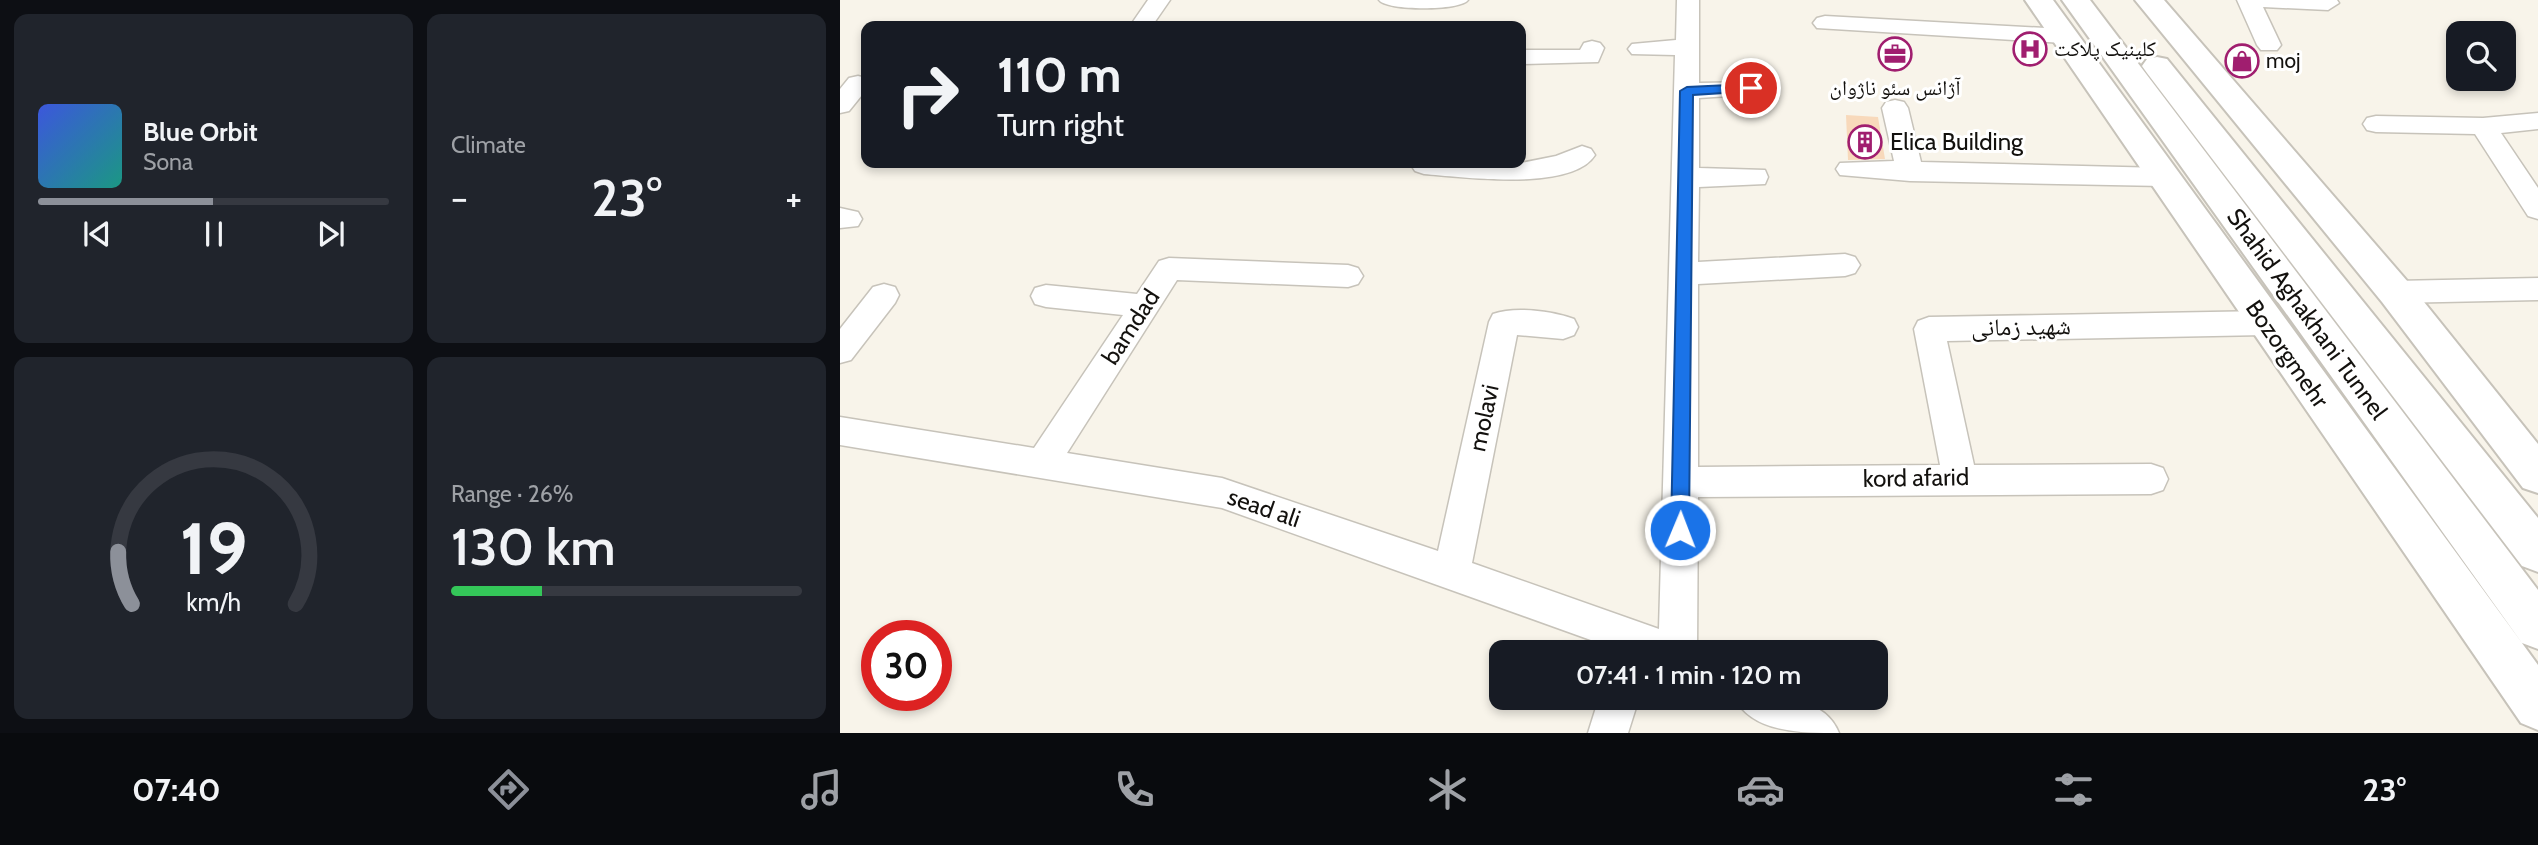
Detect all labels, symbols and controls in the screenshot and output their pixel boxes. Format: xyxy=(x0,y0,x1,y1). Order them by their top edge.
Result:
map controls xyxy=(2446,21,2516,91)
button: search xyxy=(2446,21,2516,91)
hospital icon: کلینیک پلاکت xyxy=(2011,30,2049,68)
office icon: آژانس سئو ناژوان xyxy=(1876,35,1914,73)
place label: کلینیک پلاکت xyxy=(2054,36,2156,61)
shop icon: moj xyxy=(2223,42,2261,80)
text: 110 m xyxy=(997,45,1121,104)
place label: moj xyxy=(2266,48,2300,74)
icon: right xyxy=(882,49,973,140)
pin xyxy=(1721,58,1781,118)
icon: arrive xyxy=(1732,69,1770,107)
place label: آژانس سئو ناژوان xyxy=(1830,75,1961,101)
text: Turn right xyxy=(997,105,1124,144)
text: Blue Orbit xyxy=(143,116,258,148)
building icon: Elica Building xyxy=(1846,123,1884,161)
place label: Elica Building xyxy=(1890,127,2024,156)
text: Climate xyxy=(451,131,526,159)
text: Sona xyxy=(143,148,193,176)
text: 23° xyxy=(591,166,662,229)
text: − xyxy=(451,174,468,221)
text: + xyxy=(785,174,802,221)
street label: Shahid Aghakhani Tunnel xyxy=(2221,203,2394,425)
icon: previous xyxy=(78,215,116,253)
icon: pause xyxy=(195,215,233,253)
icon: next xyxy=(312,215,350,253)
street label: bamdad xyxy=(1096,284,1166,370)
street label: Bozorgmehr xyxy=(2240,294,2335,414)
street label: شهید زمانی xyxy=(1971,311,2071,342)
street label: molavi xyxy=(1462,382,1505,454)
street label: kord afarid xyxy=(1863,462,1969,493)
text: Range · 26% xyxy=(451,480,574,508)
street label: sead ali xyxy=(1224,482,1304,533)
position arrow xyxy=(1643,493,1717,567)
text: 19 xyxy=(180,504,247,592)
text: 130 km xyxy=(451,515,616,578)
text: km/h xyxy=(186,587,241,617)
speed limit sign: 30 xyxy=(861,620,952,711)
text: 07:41 · 1 min · 120 m xyxy=(1576,659,1801,691)
icon: directions xyxy=(484,765,533,814)
icon: music xyxy=(797,765,846,814)
icon: phone xyxy=(1110,765,1159,814)
icon: climate xyxy=(1423,765,1472,814)
icon: car xyxy=(1736,765,1785,814)
icon: filters xyxy=(2049,765,2098,814)
text: 07:40 xyxy=(132,770,220,809)
text: 23° xyxy=(2362,770,2406,809)

